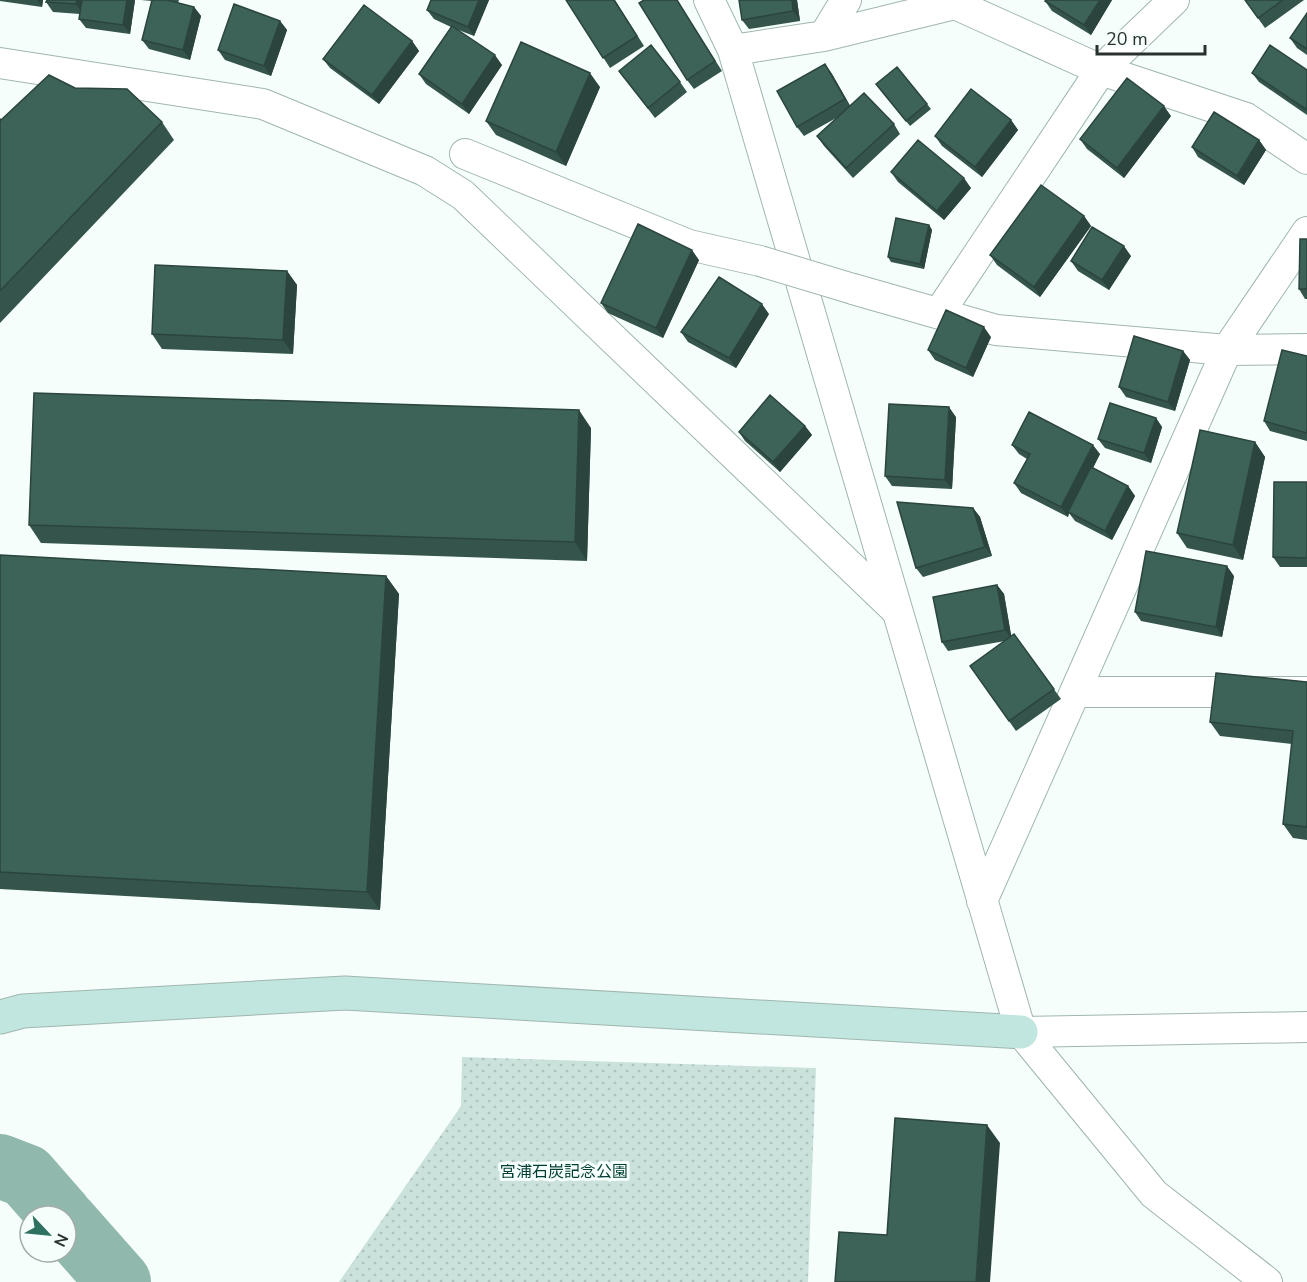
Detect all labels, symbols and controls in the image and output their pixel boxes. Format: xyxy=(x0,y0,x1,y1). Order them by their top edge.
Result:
scale bar xyxy=(1097,18,1205,56)
text: 20 m xyxy=(1106,27,1148,51)
park label: 宮浦石炭記念公園 xyxy=(500,1161,628,1183)
north arrow xyxy=(18,1204,78,1264)
text: N xyxy=(48,1230,73,1250)

